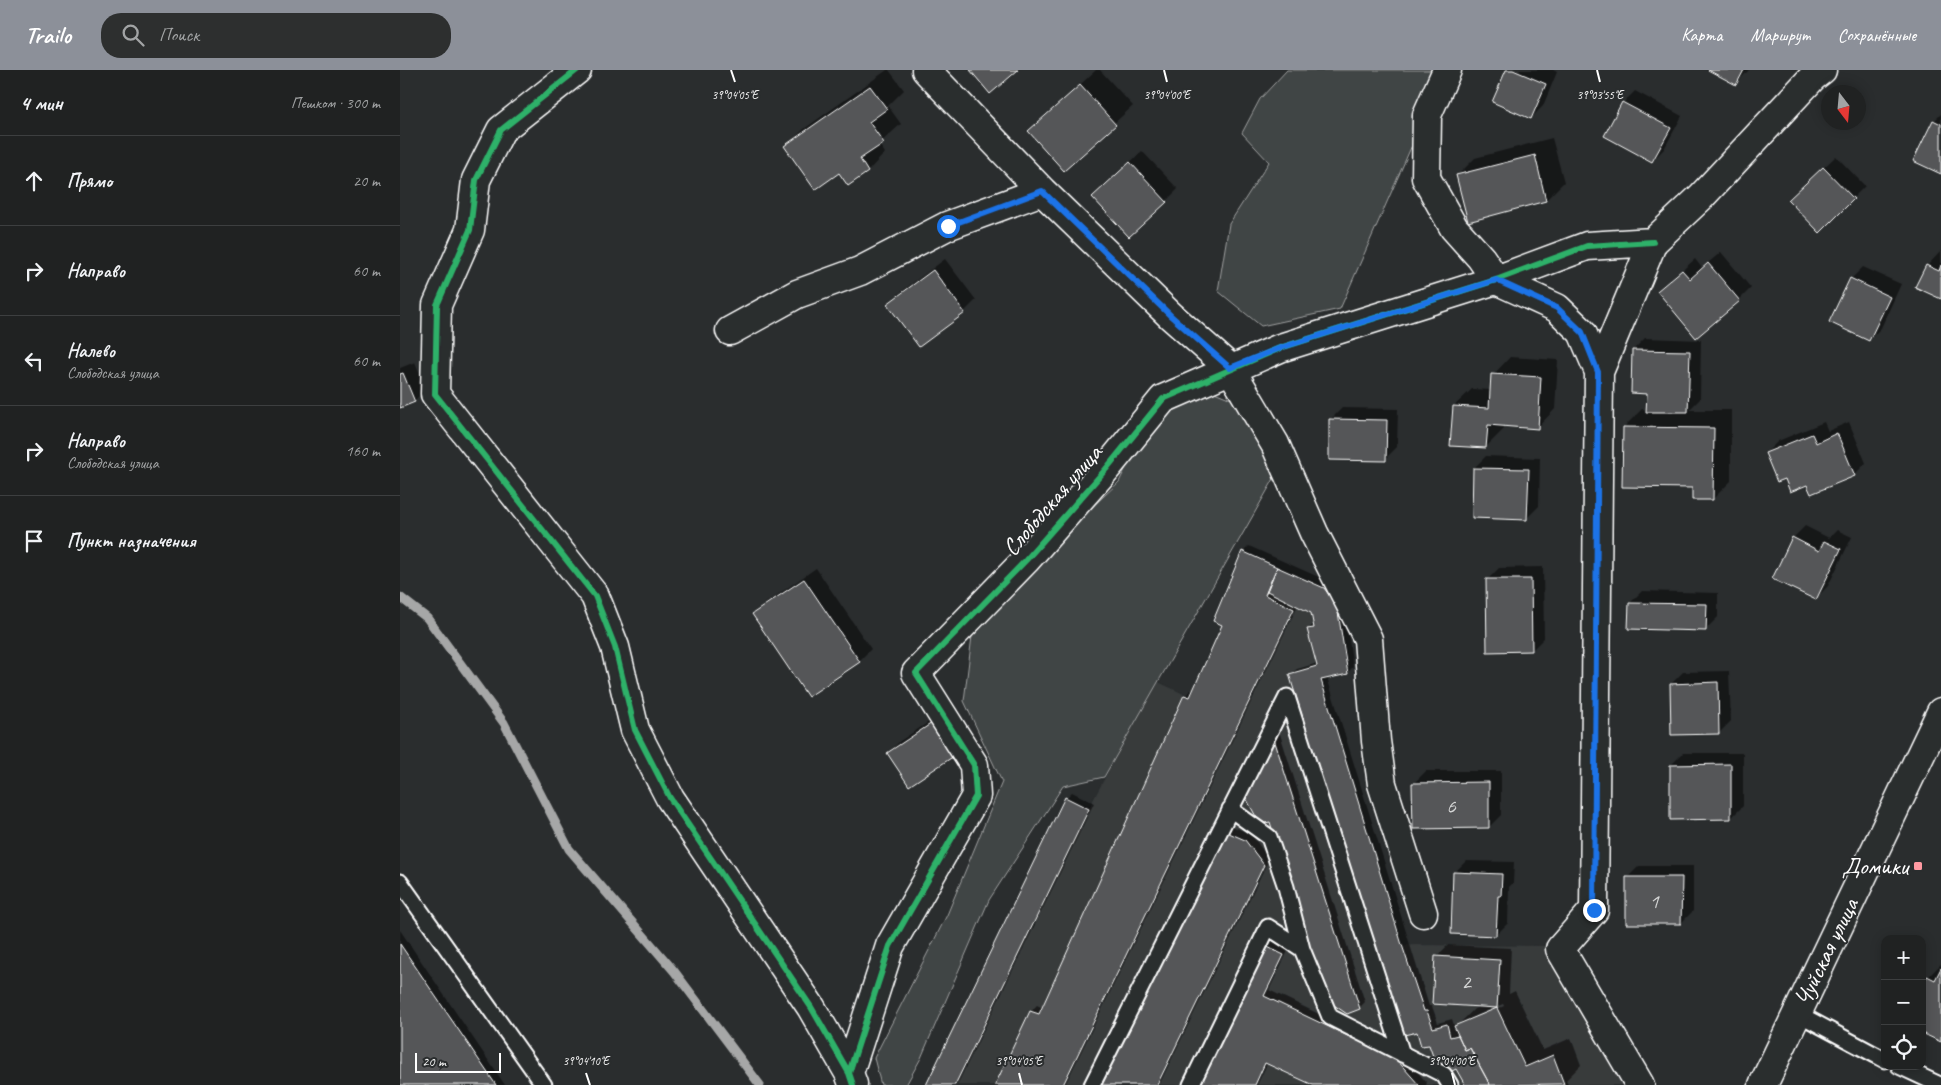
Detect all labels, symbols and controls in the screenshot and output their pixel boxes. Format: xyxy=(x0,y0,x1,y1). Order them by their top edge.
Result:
search box xyxy=(101,13,451,58)
text: Trailo xyxy=(25,20,71,50)
icon: search xyxy=(119,21,147,49)
text: Поиск xyxy=(159,23,199,47)
text: Карта xyxy=(1681,24,1722,46)
text: Маршрут xyxy=(1750,24,1810,46)
text: Сохранённые xyxy=(1838,24,1916,46)
north arrow xyxy=(1821,85,1866,130)
text: 39°04'05"E xyxy=(712,87,760,103)
text: 39°04'00"E xyxy=(1144,87,1192,103)
text: 39°03'55"E xyxy=(1577,87,1625,103)
text: 4 мин xyxy=(20,90,63,116)
text: Пешком · 300 m xyxy=(291,93,380,113)
icon: ahead xyxy=(20,167,48,195)
text: Прямо xyxy=(67,169,112,193)
text: 20 m xyxy=(353,171,380,191)
route start xyxy=(937,215,960,238)
icon: right xyxy=(20,257,48,285)
text: Направо xyxy=(67,259,125,283)
text: 60 m xyxy=(353,261,380,281)
text: Налево xyxy=(67,339,115,363)
icon: left xyxy=(20,347,48,375)
text: 60 m xyxy=(353,351,380,371)
text: Слободская улица xyxy=(67,363,159,383)
text: Направо xyxy=(67,429,125,453)
icon: right xyxy=(20,437,48,465)
street label: Слободская улица xyxy=(996,437,1109,562)
text: 160 m xyxy=(346,441,380,461)
text: Слободская улица xyxy=(67,453,159,473)
icon: arrive xyxy=(20,527,48,555)
text: Пункт назначения xyxy=(67,529,196,553)
house number: 6 xyxy=(1446,793,1456,819)
place label: Домики xyxy=(1842,851,1910,881)
marker: Домики xyxy=(1912,860,1924,872)
house number: 1 xyxy=(1649,888,1660,914)
street label: Чуйская улица xyxy=(1787,892,1865,1011)
route end xyxy=(1583,899,1606,922)
map controls xyxy=(1881,935,1926,1070)
button: + xyxy=(1881,935,1926,980)
house number: 2 xyxy=(1461,969,1472,995)
button: − xyxy=(1881,980,1926,1025)
button: locate xyxy=(1881,1025,1926,1070)
scale bar xyxy=(415,1050,501,1073)
text: 20 m xyxy=(422,1053,446,1070)
text: 39°04'10"E xyxy=(563,1053,611,1069)
text: 39°04'05"E xyxy=(996,1053,1044,1069)
text: 39°04'00"E xyxy=(1429,1053,1477,1069)

